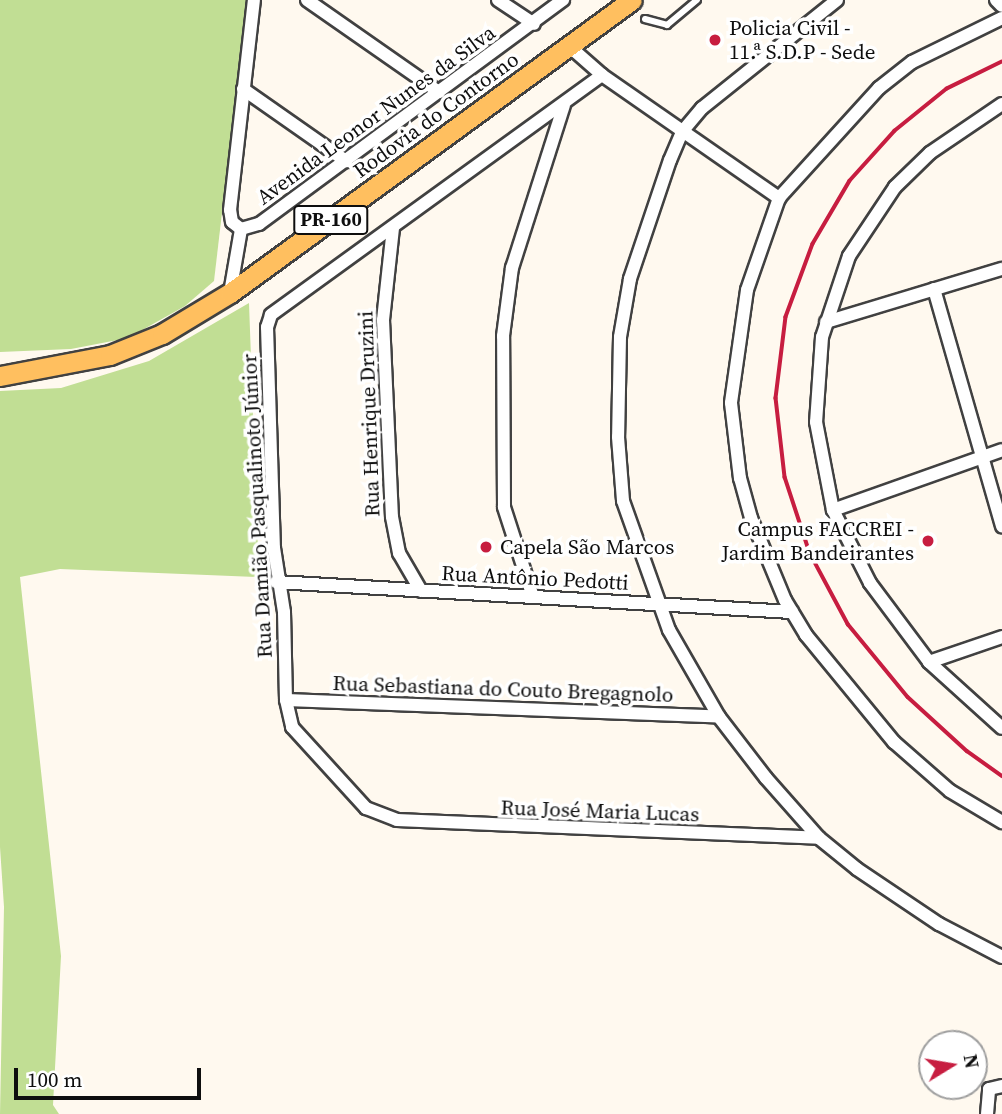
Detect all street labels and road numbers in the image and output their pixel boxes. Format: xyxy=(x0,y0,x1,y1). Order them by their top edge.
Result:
street label: Avenida Leonor Nunes da Silva xyxy=(252,20,500,210)
street label: Rodovia do Contorno xyxy=(348,47,524,183)
road number: PR-160 xyxy=(292,204,370,235)
street label: Rua Henrique Druzini xyxy=(353,311,385,517)
street label: Rua Damião Pasqualinoto Júnior xyxy=(236,353,278,659)
street label: Rua Antônio Pedotti xyxy=(441,561,629,595)
street label: Rua Sebastiana do Couto Bregagnolo xyxy=(332,670,674,708)
street label: Rua José Maria Lucas xyxy=(500,795,700,827)

